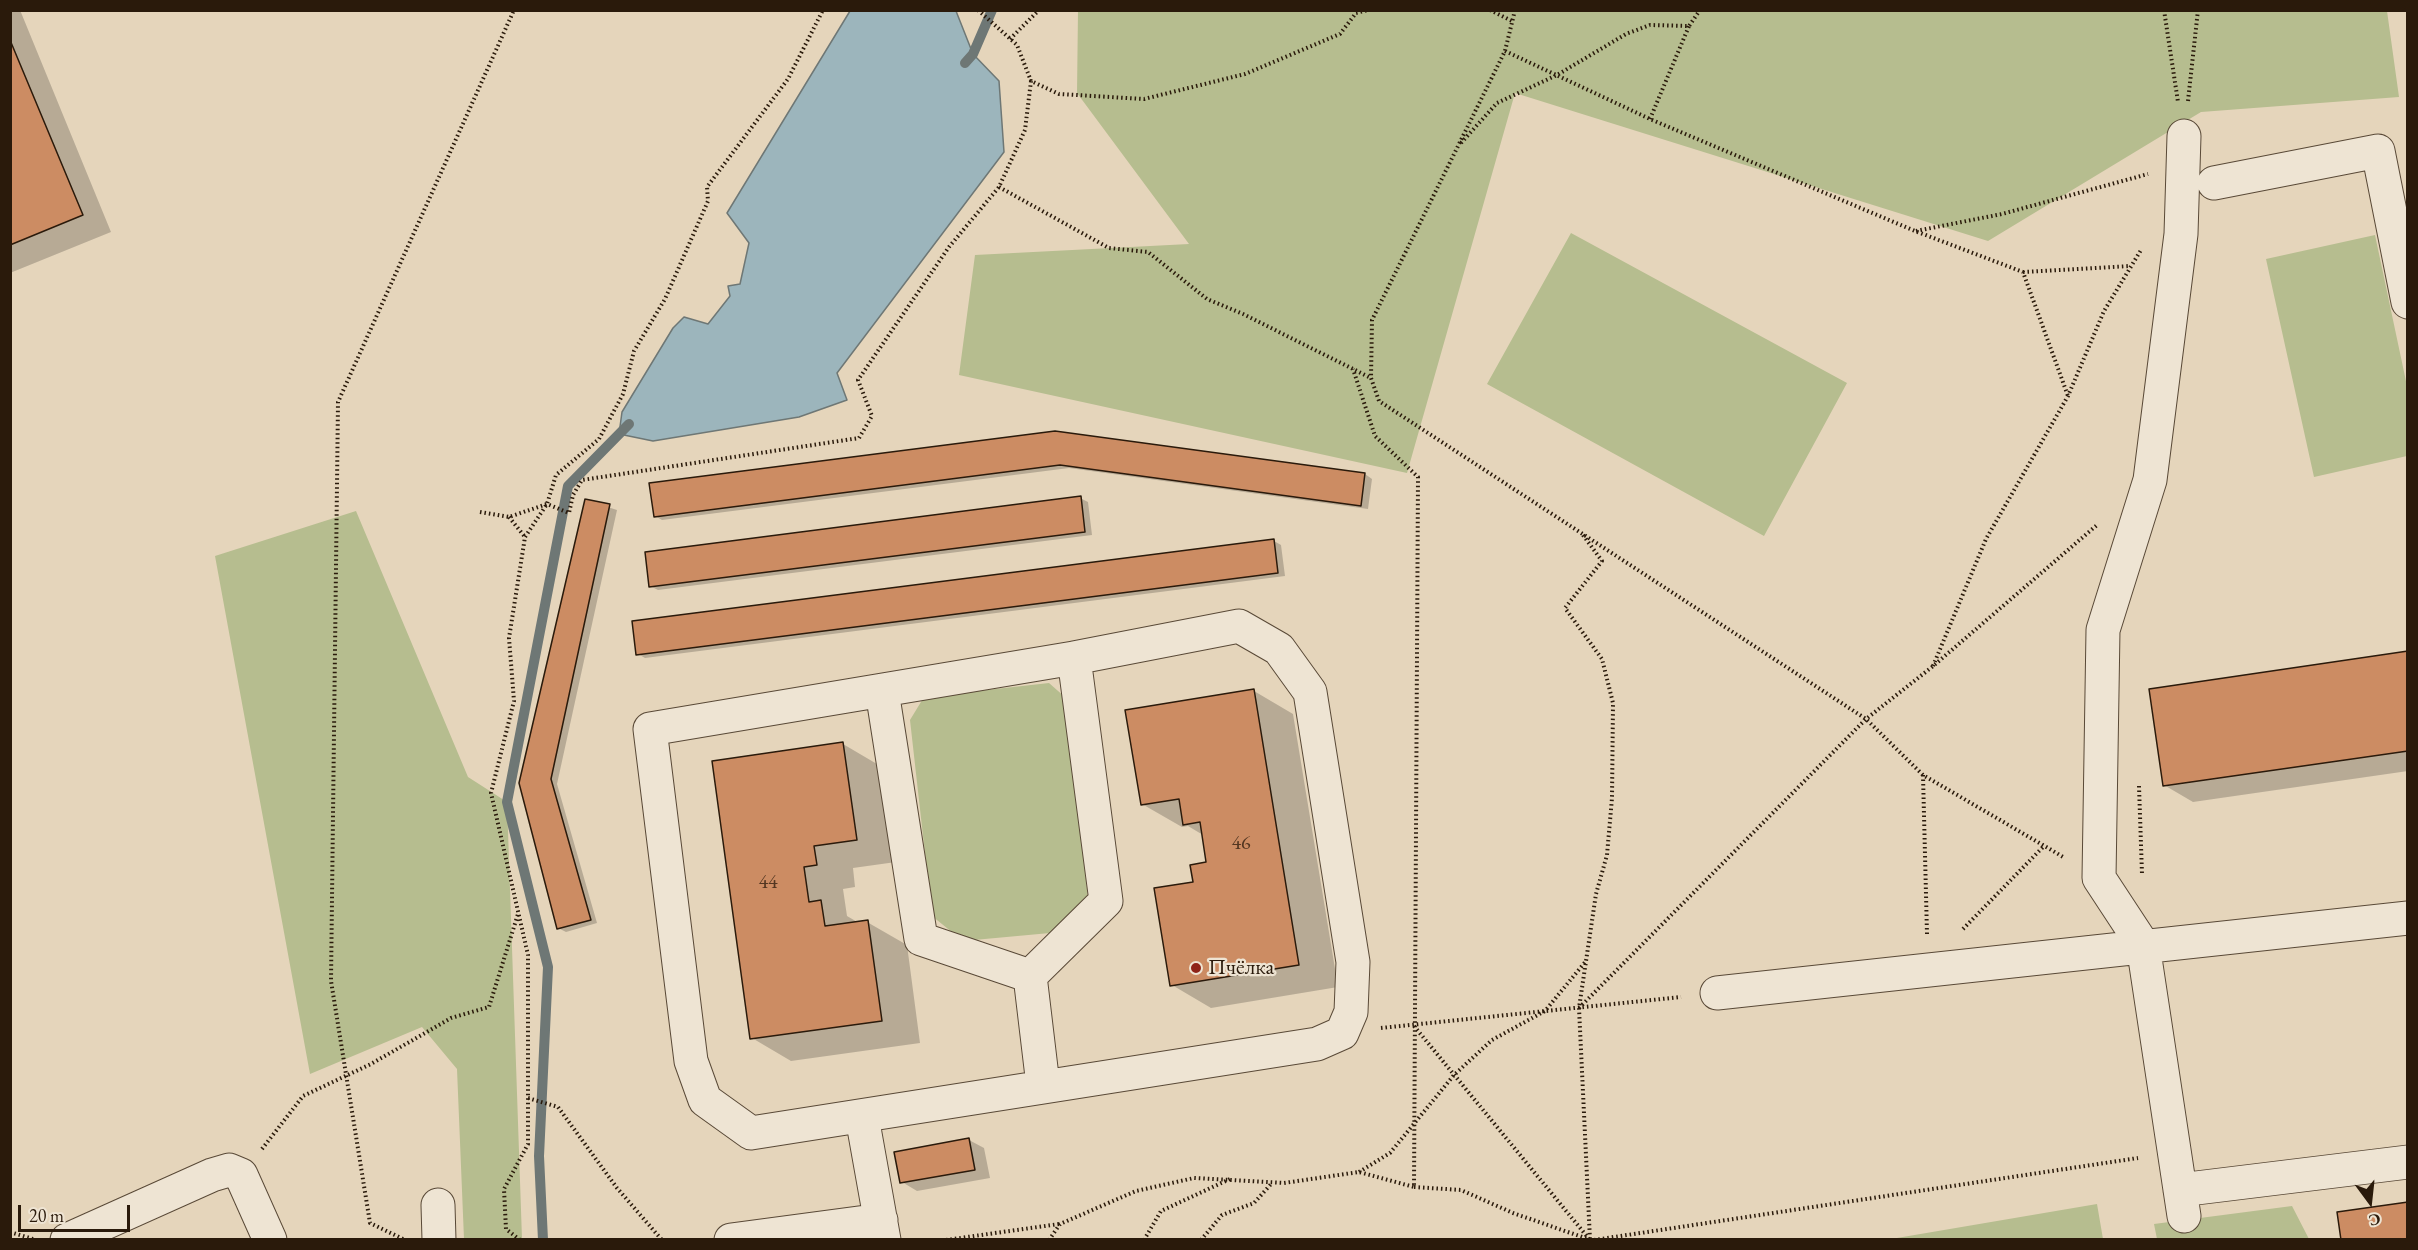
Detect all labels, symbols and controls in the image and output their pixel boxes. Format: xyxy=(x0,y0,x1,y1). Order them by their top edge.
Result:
house number: 46 xyxy=(1231,832,1251,856)
house number: 44 xyxy=(758,871,778,895)
place label: Пчёлка xyxy=(1208,955,1274,981)
marker: Пчёлка xyxy=(1189,961,1203,975)
north arrow xyxy=(2340,1172,2400,1232)
scale bar xyxy=(21,1193,134,1231)
text: 20 m xyxy=(29,1204,64,1227)
text: С xyxy=(2367,1208,2383,1231)

